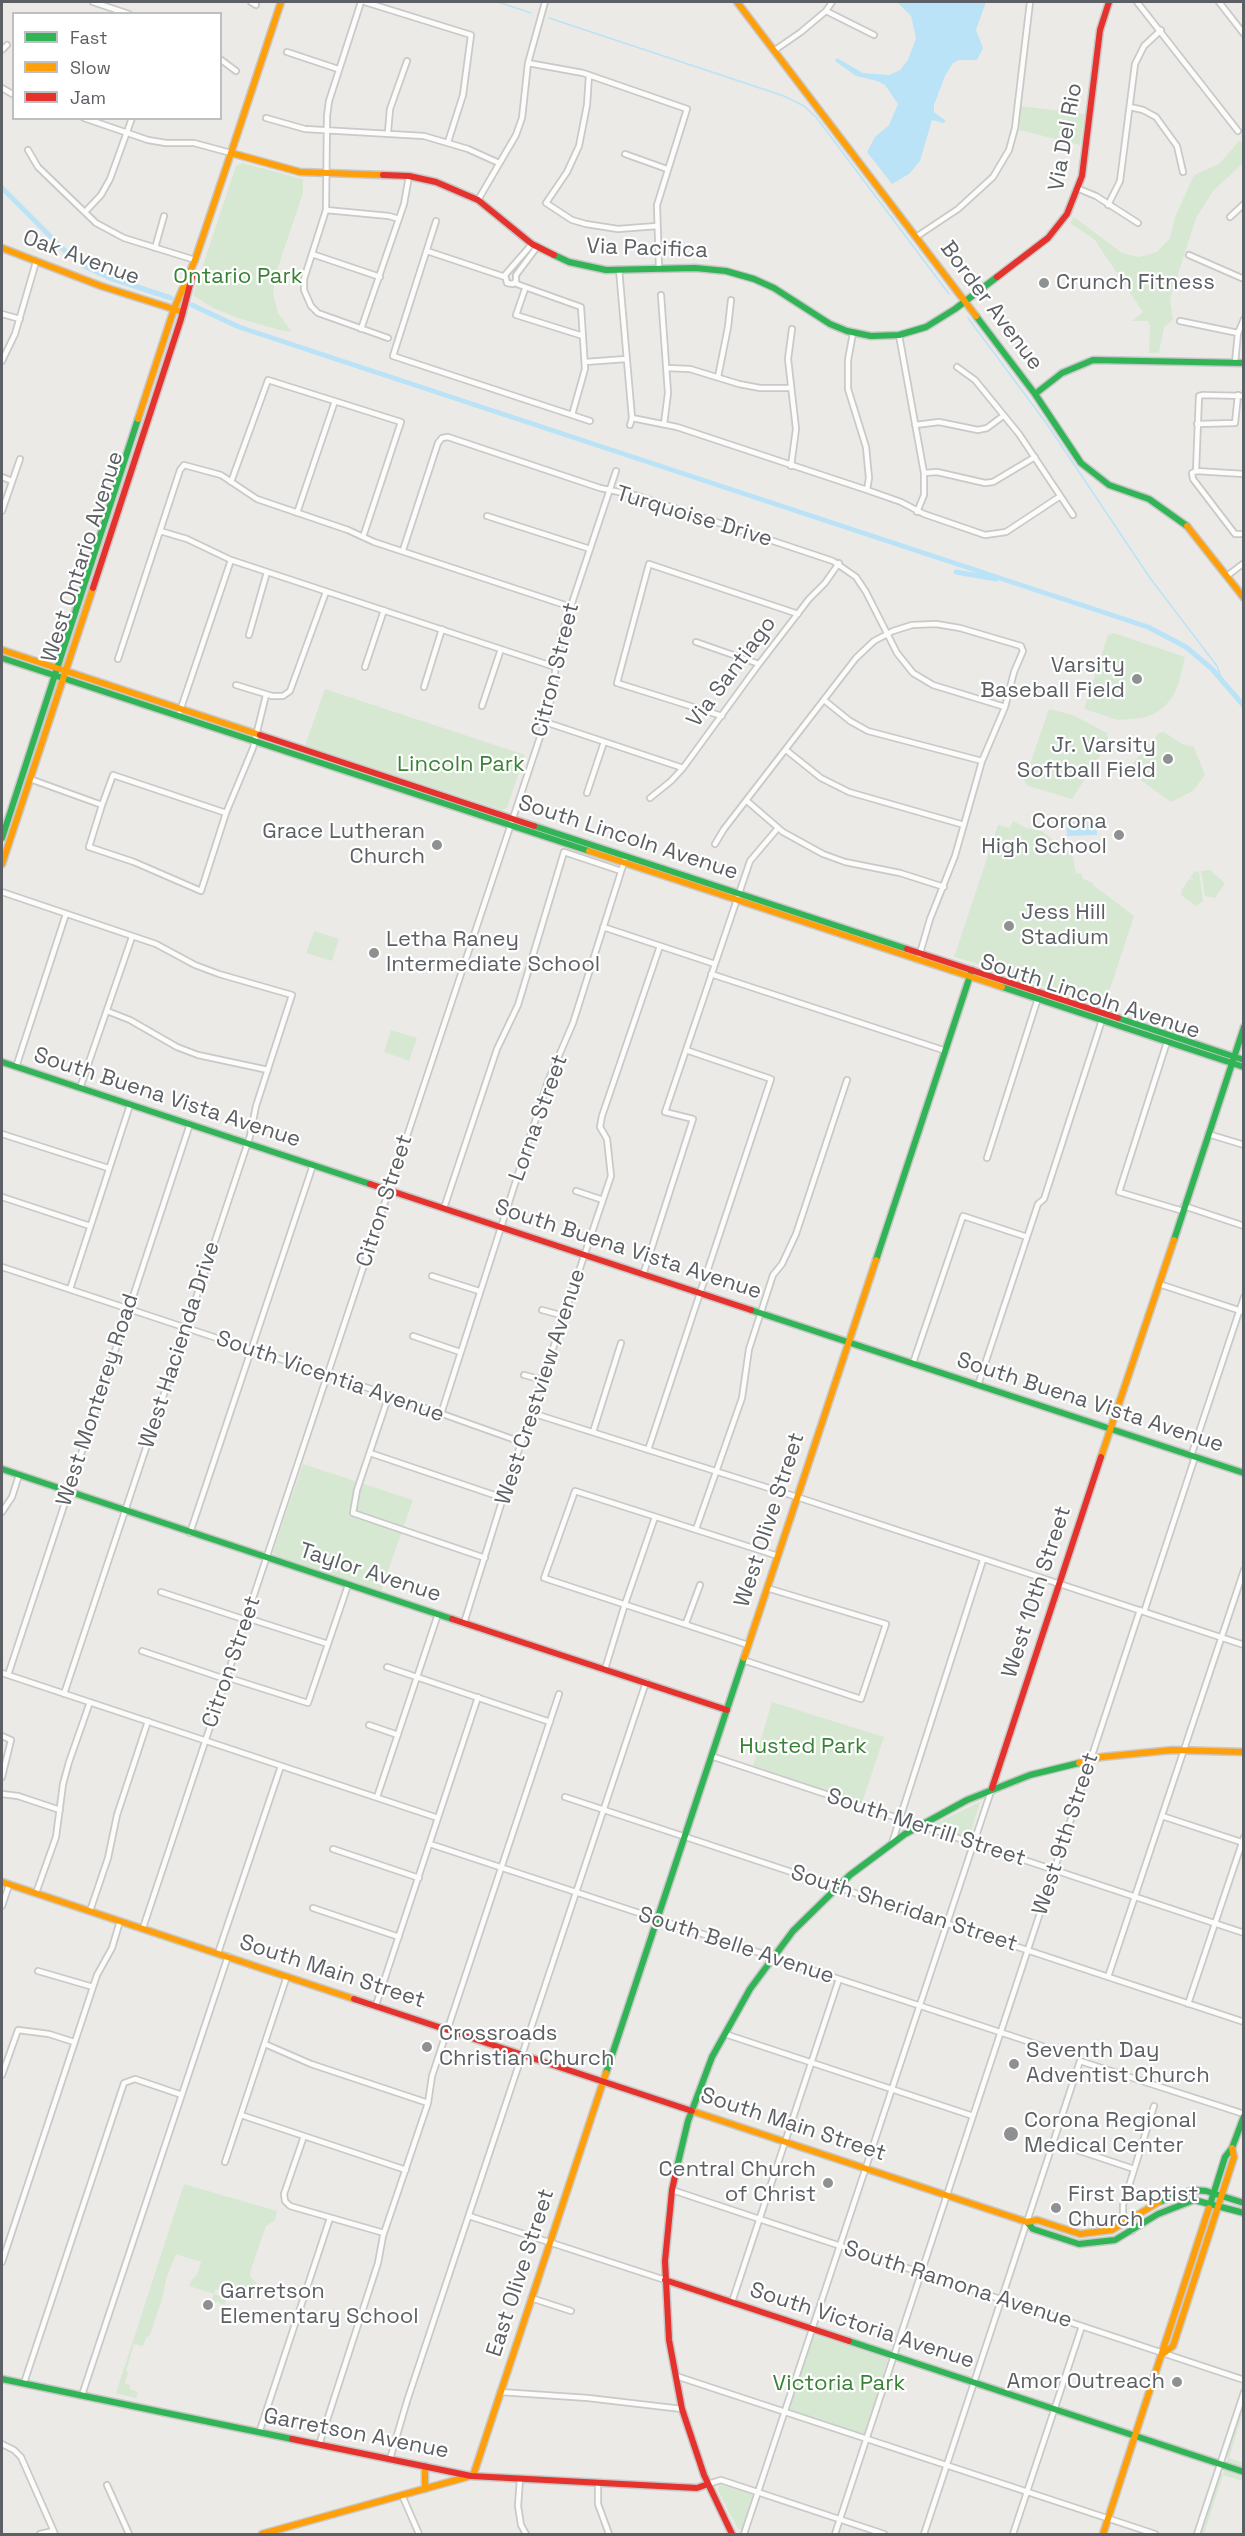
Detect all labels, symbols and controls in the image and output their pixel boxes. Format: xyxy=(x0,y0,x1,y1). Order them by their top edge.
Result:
legend xyxy=(12,12,222,120)
text: Fast xyxy=(70,26,107,49)
text: Slow xyxy=(70,56,111,79)
street label: Via Del Rio xyxy=(1044,81,1088,193)
text: Jam xyxy=(70,86,106,109)
street label: Oak Avenue xyxy=(19,225,143,291)
street label: Via Pacifica xyxy=(586,234,708,264)
street label: Border Avenue xyxy=(934,236,1048,376)
park label: Ontario Park xyxy=(173,264,303,290)
place label: Crunch Fitness xyxy=(1056,270,1215,296)
marker: Crunch Fitness xyxy=(1037,276,1051,290)
street label: West Ontario Avenue xyxy=(36,448,130,666)
street label: Turquoise Drive xyxy=(613,481,775,553)
street label: Citron Street xyxy=(527,600,585,740)
street label: Via Santiago xyxy=(682,611,782,733)
place label: Varsity Baseball Field xyxy=(980,653,1125,704)
marker: Varsity Baseball Field xyxy=(1130,672,1144,686)
place label: Jr. Varsity Softball Field xyxy=(1017,733,1156,784)
park label: Lincoln Park xyxy=(397,752,525,778)
marker: Jr. Varsity Softball Field xyxy=(1161,752,1175,766)
street label: South Lincoln Avenue xyxy=(515,790,741,886)
place label: Corona High School xyxy=(981,809,1107,860)
place label: Grace Lutheran Church xyxy=(262,819,425,870)
marker: Corona High School xyxy=(1112,828,1126,842)
marker: Grace Lutheran Church xyxy=(430,838,444,852)
place label: Jess Hill Stadium xyxy=(1021,900,1109,951)
marker: Jess Hill Stadium xyxy=(1002,919,1016,933)
place label: Letha Raney Intermediate School xyxy=(386,927,600,978)
marker: Letha Raney Intermediate School xyxy=(367,946,381,960)
street label: South Lincoln Avenue xyxy=(977,949,1203,1045)
street label: South Buena Vista Avenue xyxy=(30,1042,304,1154)
street label: Lorna Street xyxy=(504,1051,574,1185)
street label: Citron Street xyxy=(351,1132,419,1270)
street label: South Buena Vista Avenue xyxy=(491,1194,765,1306)
street label: West Hacienda Drive xyxy=(134,1238,226,1452)
street label: West Crestview Avenue xyxy=(490,1266,592,1508)
street label: West Monterey Road xyxy=(51,1291,145,1509)
street label: South Vicentia Avenue xyxy=(212,1326,448,1428)
street label: South Buena Vista Avenue xyxy=(953,1347,1227,1459)
street label: West Olive Street xyxy=(729,1429,811,1611)
street label: West 10th Street xyxy=(997,1503,1077,1681)
street label: Taylor Avenue xyxy=(296,1538,444,1608)
street label: Citron Street xyxy=(197,1593,267,1731)
park label: Husted Park xyxy=(739,1734,867,1760)
street label: West 9th Street xyxy=(1027,1750,1105,1918)
street label: South Merrill Street xyxy=(823,1783,1029,1873)
street label: South Sheridan Street xyxy=(787,1860,1021,1958)
street label: South Belle Avenue xyxy=(635,1902,837,1990)
street label: South Main Street xyxy=(236,1930,428,2014)
place label: Crossroads Christian Church xyxy=(439,2021,614,2072)
place label: Seventh Day Adventist Church xyxy=(1026,2038,1210,2090)
marker: Crossroads Christian Church xyxy=(420,2040,434,2054)
marker: Seventh Day Adventist Church xyxy=(1007,2057,1021,2071)
street label: South Main Street xyxy=(697,2083,889,2167)
place label: Corona Regional Medical Center xyxy=(1024,2108,1197,2160)
marker: Corona Regional Medical Center xyxy=(1002,2125,1020,2143)
place label: Central Church of Christ xyxy=(659,2157,816,2208)
marker: Central Church of Christ xyxy=(821,2176,835,2190)
place label: First Baptist Church xyxy=(1068,2182,1198,2234)
street label: East Olive Street xyxy=(481,2186,561,2360)
marker: First Baptist Church xyxy=(1049,2201,1063,2215)
street label: South Ramona Avenue xyxy=(841,2236,1075,2334)
street label: South Victoria Avenue xyxy=(746,2277,978,2375)
place label: Garretson Elementary School xyxy=(220,2279,419,2330)
marker: Garretson Elementary School xyxy=(201,2298,215,2312)
place label: Amor Outreach xyxy=(1006,2369,1165,2395)
park label: Victoria Park xyxy=(773,2371,905,2397)
marker: Amor Outreach xyxy=(1170,2375,1184,2389)
street label: Garretson Avenue xyxy=(261,2403,451,2465)

